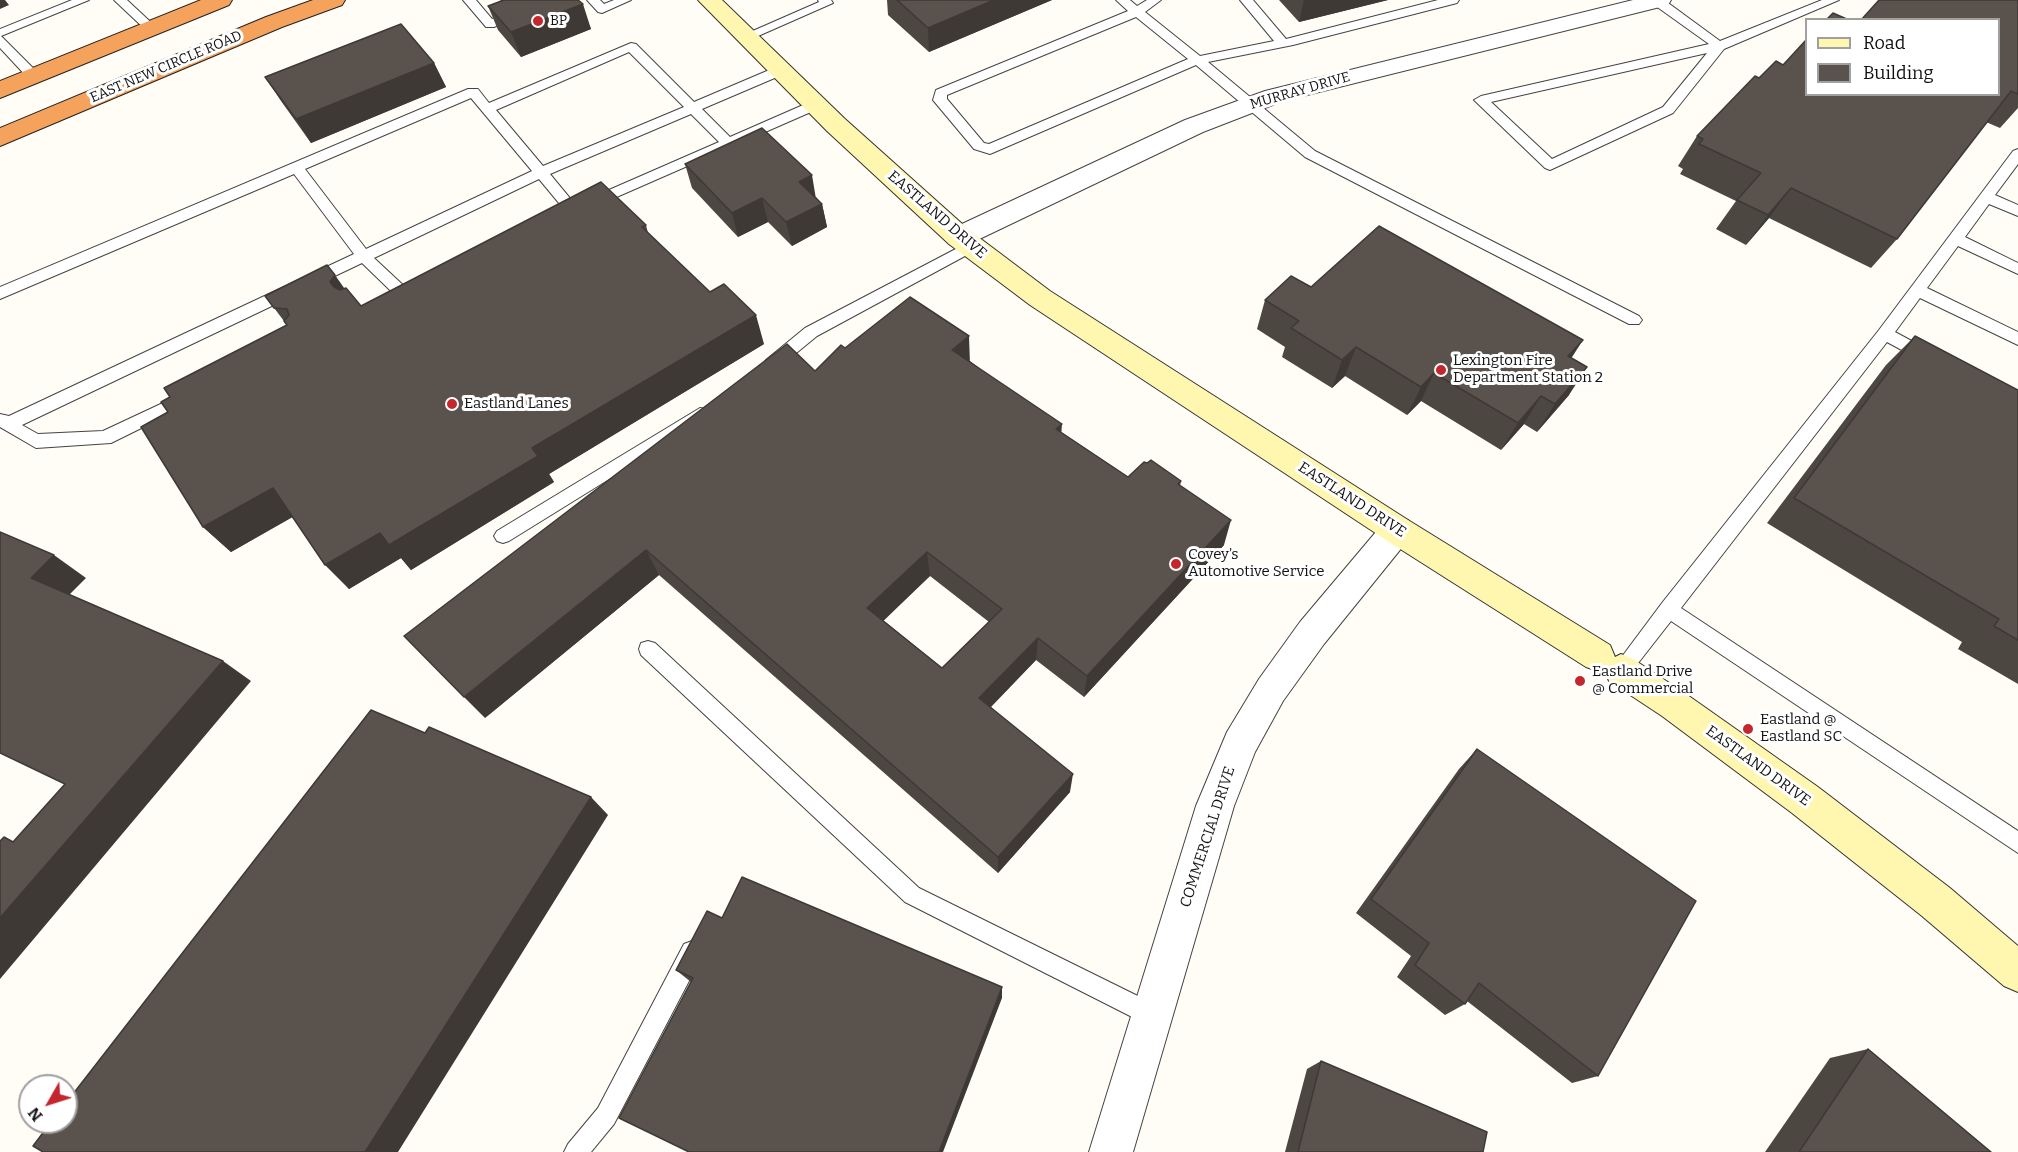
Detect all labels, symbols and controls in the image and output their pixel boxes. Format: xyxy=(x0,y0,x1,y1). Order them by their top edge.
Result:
place label: BP xyxy=(550,13,567,29)
marker: BP xyxy=(531,14,545,28)
legend xyxy=(1805,18,2000,96)
street label: EAST NEW CIRCLE ROAD xyxy=(88,27,244,107)
text: Road xyxy=(1863,32,1905,54)
text: Building xyxy=(1863,62,1934,84)
street label: MURRAY DRIVE xyxy=(1248,69,1352,113)
street label: EASTLAND DRIVE xyxy=(884,167,990,263)
place label: Lexington Fire Department Station 2 xyxy=(1453,352,1603,387)
marker: Lexington Fire Department Station 2 xyxy=(1434,363,1448,377)
place label: Eastland Lanes xyxy=(464,395,569,413)
marker: Eastland Lanes xyxy=(445,397,459,411)
street label: EASTLAND DRIVE xyxy=(1295,458,1409,542)
place label: Covey’s Automotive Service xyxy=(1188,546,1324,581)
marker: Covey’s Automotive Service xyxy=(1169,557,1183,571)
place label: Eastland Drive @ Commercial xyxy=(1592,663,1693,698)
marker: Eastland Drive @ Commercial xyxy=(1573,674,1587,688)
place label: Eastland @ Eastland SC xyxy=(1760,711,1842,746)
street label: EASTLAND DRIVE xyxy=(1702,722,1814,810)
marker: Eastland @ Eastland SC xyxy=(1741,722,1755,736)
street label: COMMERCIAL DRIVE xyxy=(1177,764,1239,910)
north arrow xyxy=(18,1074,78,1134)
text: N xyxy=(24,1104,46,1125)

